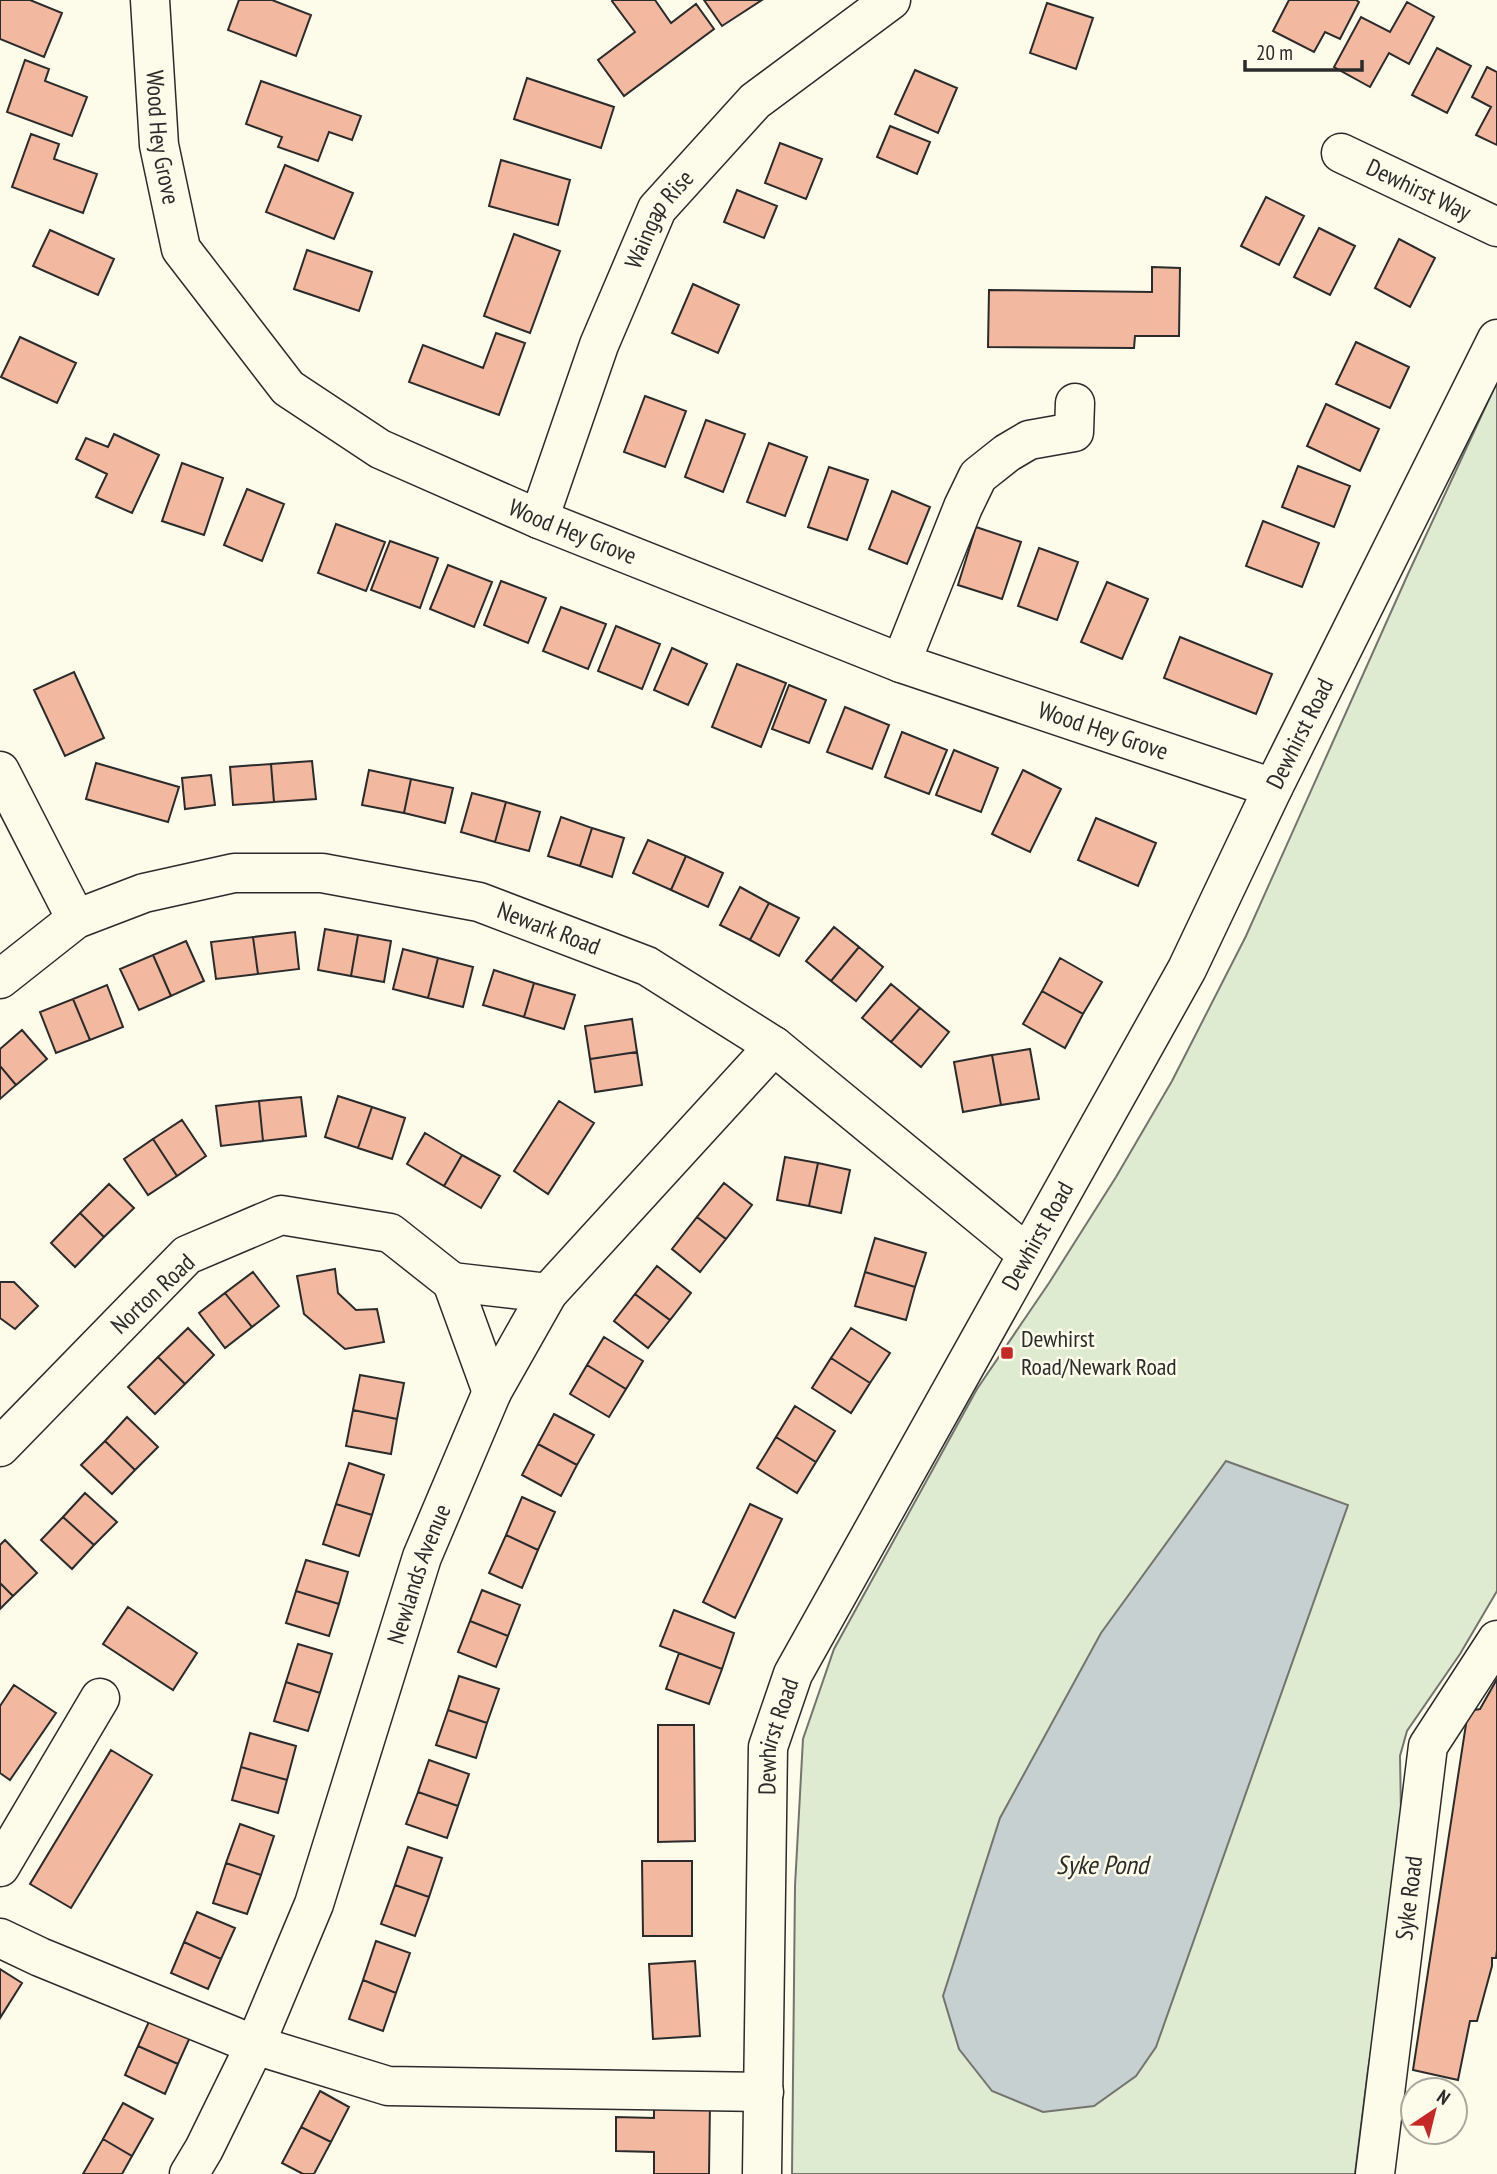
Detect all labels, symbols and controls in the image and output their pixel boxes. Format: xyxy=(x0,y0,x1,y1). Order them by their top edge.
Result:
scale bar xyxy=(1245,28,1362,72)
text: 20 m xyxy=(1256,39,1293,66)
street label: Wood Hey Grove xyxy=(139,69,187,207)
street label: Dewhirst Way xyxy=(1362,151,1476,227)
street label: Waingap Rise xyxy=(617,163,700,273)
street label: Wood Hey Grove xyxy=(504,492,641,571)
street label: Dewhirst Road xyxy=(1259,673,1340,794)
street label: Wood Hey Grove xyxy=(1034,694,1172,767)
street label: Newark Road xyxy=(493,894,605,962)
street label: Dewhirst Road xyxy=(995,1176,1080,1296)
street label: Norton Road xyxy=(104,1247,201,1340)
place label: Dewhirst Road/Newark Road xyxy=(1021,1323,1177,1382)
marker: Dewhirst Road/Newark Road xyxy=(999,1345,1015,1361)
street label: Newlands Avenue xyxy=(380,1499,458,1648)
street label: Dewhirst Road xyxy=(751,1674,805,1795)
water label: Syke Pond xyxy=(1056,1848,1152,1881)
street label: Syke Road xyxy=(1388,1854,1429,1942)
north arrow xyxy=(1399,2076,1469,2146)
text: N xyxy=(1433,2084,1455,2110)

